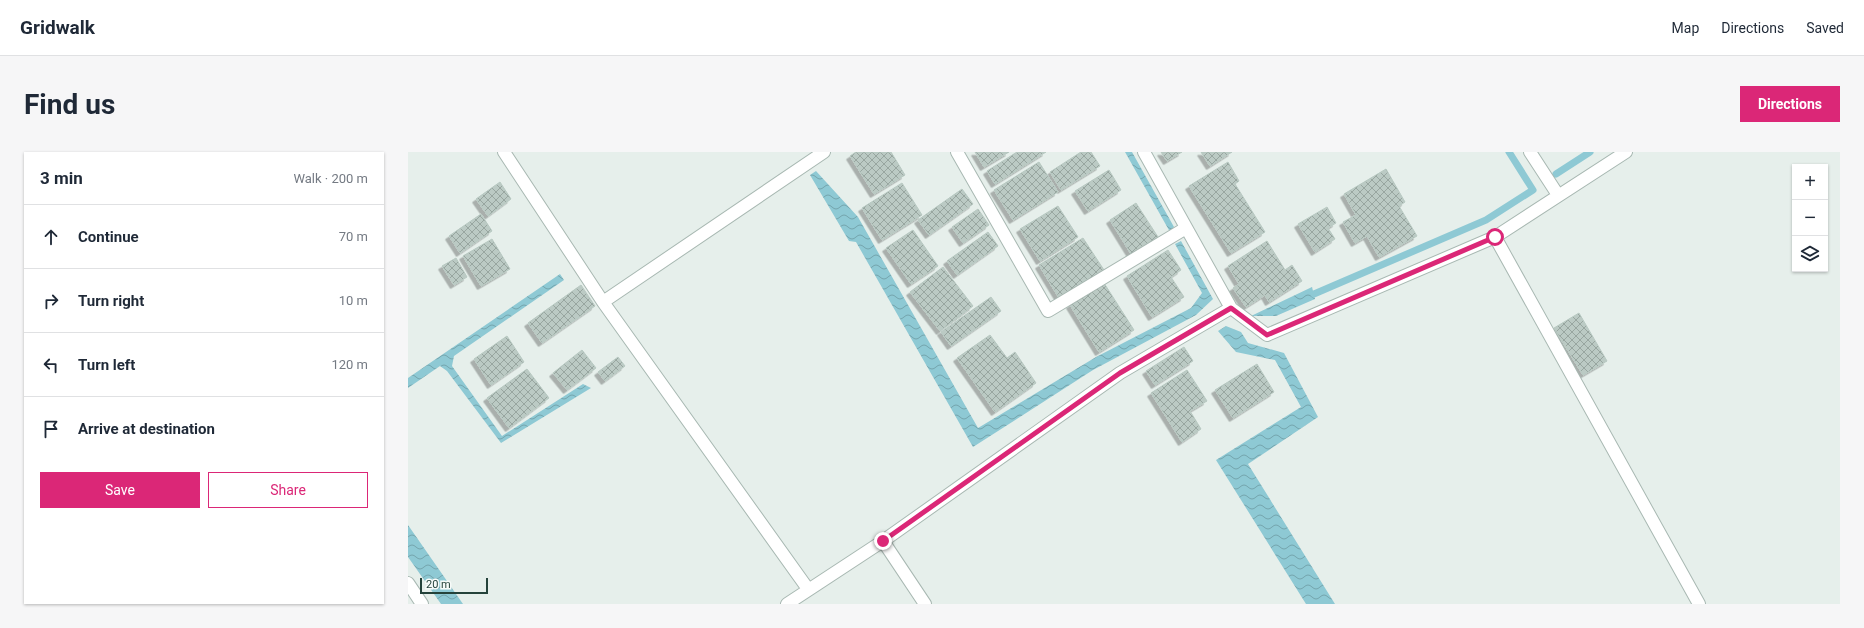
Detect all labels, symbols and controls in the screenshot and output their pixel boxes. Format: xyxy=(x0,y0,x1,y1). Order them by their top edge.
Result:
text: Gridwalk xyxy=(20,16,95,39)
text: Map xyxy=(1672,20,1699,36)
text: Directions xyxy=(1721,20,1784,36)
text: Saved xyxy=(1806,20,1844,36)
button: Directions xyxy=(1740,86,1840,122)
text: Find us xyxy=(24,88,115,121)
map controls xyxy=(1792,164,1828,272)
button: + xyxy=(1792,164,1828,200)
text: 3 min xyxy=(40,168,83,188)
text: Walk · 200 m xyxy=(293,171,368,186)
button: − xyxy=(1792,200,1828,236)
icon: ahead xyxy=(40,226,62,248)
text: Continue xyxy=(78,228,139,246)
route start xyxy=(1486,228,1504,246)
text: 70 m xyxy=(339,229,368,244)
button: layers xyxy=(1792,236,1828,272)
icon: right xyxy=(40,290,62,312)
text: Turn right xyxy=(78,292,144,310)
text: 10 m xyxy=(339,293,368,308)
icon: left xyxy=(40,354,62,376)
text: Turn left xyxy=(78,356,135,374)
text: 120 m xyxy=(331,357,368,372)
icon: arrive xyxy=(40,418,62,440)
text: Arrive at destination xyxy=(78,420,215,438)
button: Save xyxy=(40,472,200,508)
button: Share xyxy=(208,472,368,508)
route end xyxy=(874,532,892,550)
scale bar xyxy=(420,576,488,595)
text: 20 m xyxy=(426,578,451,591)

